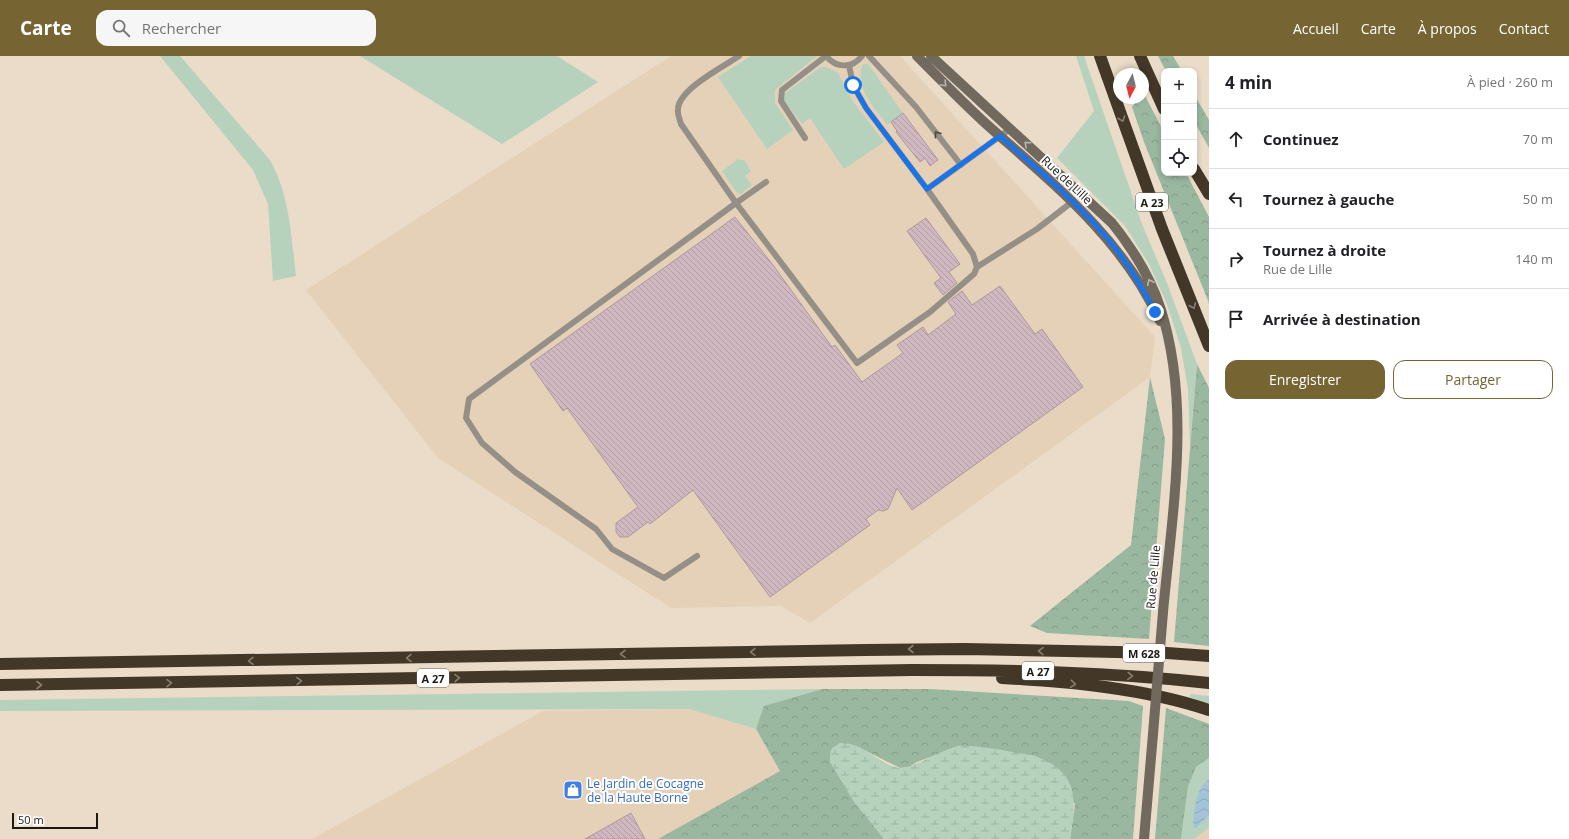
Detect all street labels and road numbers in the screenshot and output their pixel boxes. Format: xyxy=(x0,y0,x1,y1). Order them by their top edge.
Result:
street label: Rue de Lille xyxy=(1038,152,1096,208)
road number: A 23 xyxy=(1136,193,1168,211)
street label: Rue de Lille xyxy=(1142,544,1164,610)
road number: M 628 xyxy=(1123,644,1165,662)
road number: A 27 xyxy=(1022,662,1054,680)
road number: A 27 xyxy=(417,669,449,687)

